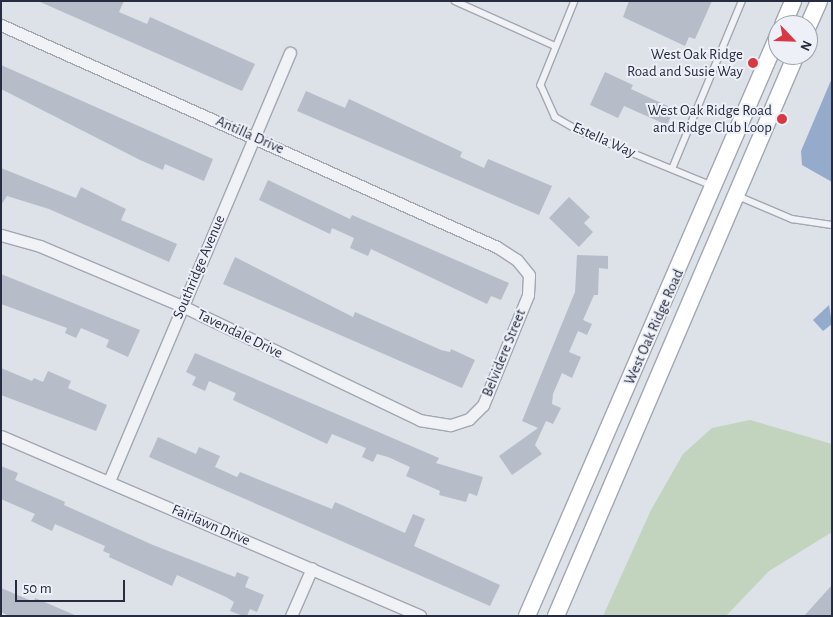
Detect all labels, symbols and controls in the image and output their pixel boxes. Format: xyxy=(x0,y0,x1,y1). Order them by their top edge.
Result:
north arrow xyxy=(768,15,818,65)
text: N xyxy=(797,38,814,53)
place label: West Oak Ridge Road and Susie Way xyxy=(627,45,743,80)
marker: West Oak Ridge Road and Susie Way xyxy=(747,57,759,69)
place label: West Oak Ridge Road and Ridge Club Loop xyxy=(648,101,772,136)
street label: Antilla Drive xyxy=(213,112,287,158)
marker: West Oak Ridge Road and Ridge Club Loop xyxy=(776,113,788,125)
street label: Estella Way xyxy=(570,118,638,162)
street label: Southridge Avenue xyxy=(169,212,229,322)
street label: West Oak Ridge Road xyxy=(620,266,688,388)
street label: Tavendale Drive xyxy=(194,306,286,362)
street label: Belvidere Street xyxy=(478,307,530,399)
street label: Fairlawn Drive xyxy=(169,500,253,550)
scale bar xyxy=(18,570,128,602)
text: 50 m xyxy=(23,581,52,596)

